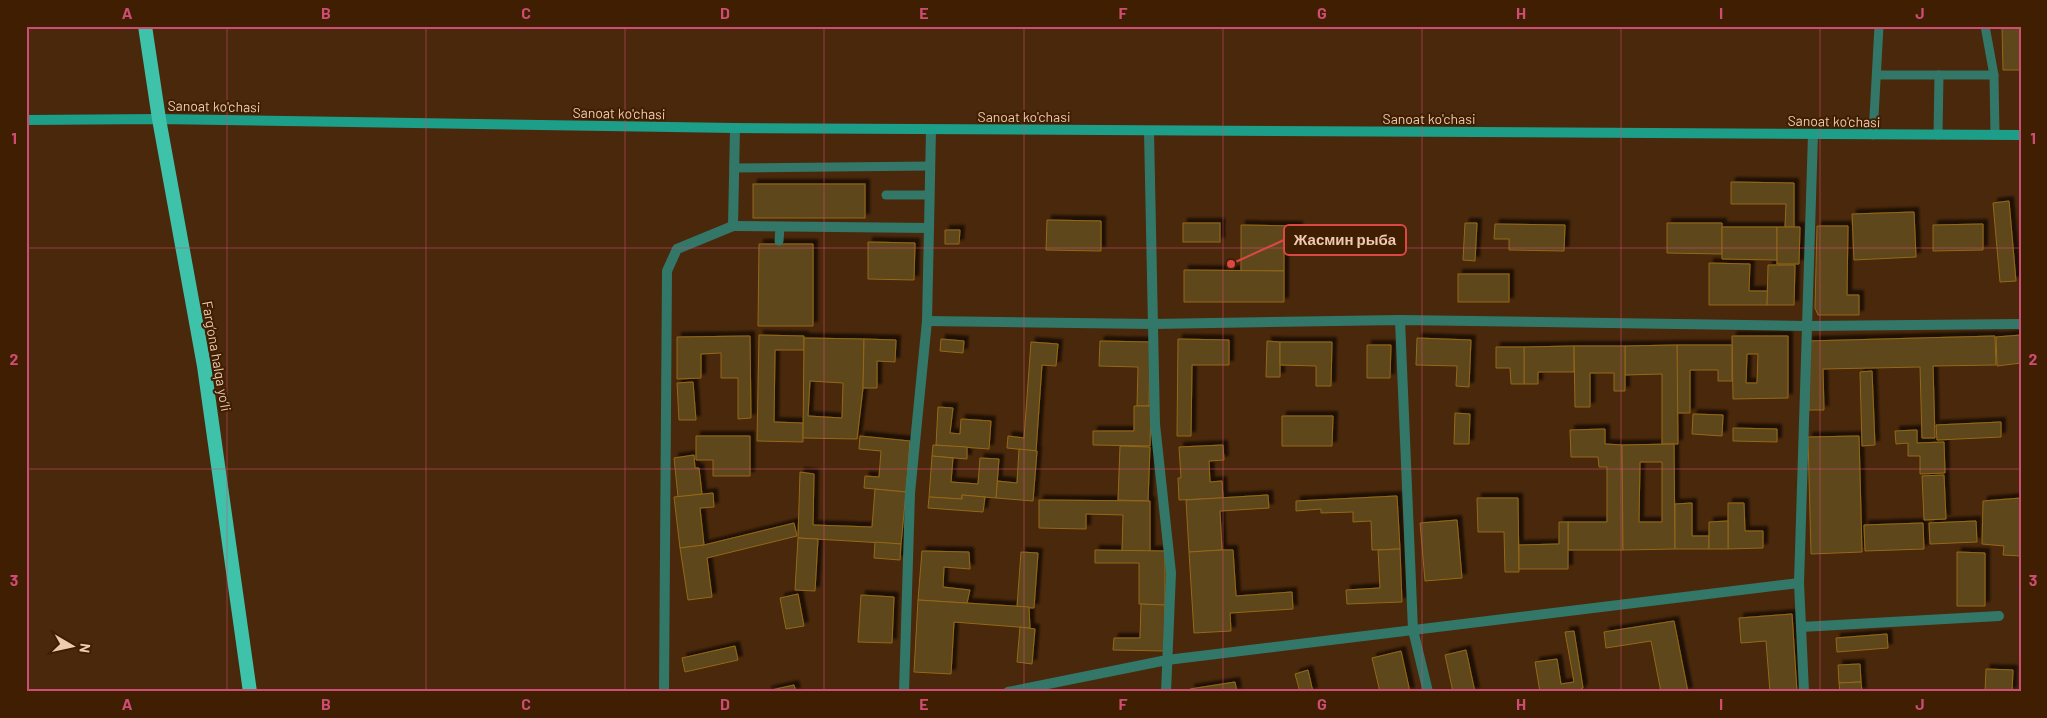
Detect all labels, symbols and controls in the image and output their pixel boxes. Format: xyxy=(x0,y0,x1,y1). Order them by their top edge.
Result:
text: A xyxy=(122,3,133,22)
text: B xyxy=(321,3,331,22)
text: C xyxy=(521,3,531,22)
text: D xyxy=(720,3,730,22)
text: E xyxy=(919,3,929,22)
text: F xyxy=(1119,3,1128,22)
text: G xyxy=(1317,3,1327,22)
text: H xyxy=(1516,3,1526,22)
text: I xyxy=(1719,3,1723,22)
text: J xyxy=(1915,3,1925,22)
street label: Sanoat ko'chasi xyxy=(167,97,261,115)
street label: Sanoat ko'chasi xyxy=(572,104,666,122)
street label: Sanoat ko'chasi xyxy=(977,108,1071,125)
street label: Sanoat ko'chasi xyxy=(1382,110,1476,127)
street label: Sanoat ko'chasi xyxy=(1787,112,1881,130)
text: 1 xyxy=(11,128,17,147)
text: 1 xyxy=(2030,128,2036,147)
callout: Жасмин рыба xyxy=(1284,225,1406,255)
text: Жасмин рыба xyxy=(1293,230,1397,248)
street label: Farg‘ona halqa yo‘li xyxy=(199,300,235,412)
text: 2 xyxy=(10,349,19,368)
text: 2 xyxy=(2029,349,2038,368)
text: 3 xyxy=(10,570,18,589)
text: 3 xyxy=(2029,570,2037,589)
north arrow xyxy=(48,620,98,670)
text: N xyxy=(76,642,94,654)
text: A xyxy=(122,694,133,713)
text: B xyxy=(321,694,331,713)
text: C xyxy=(521,694,531,713)
text: D xyxy=(720,694,730,713)
text: E xyxy=(919,694,929,713)
text: F xyxy=(1119,694,1128,713)
text: G xyxy=(1317,694,1327,713)
text: H xyxy=(1516,694,1526,713)
text: I xyxy=(1719,694,1723,713)
text: J xyxy=(1915,694,1925,713)

